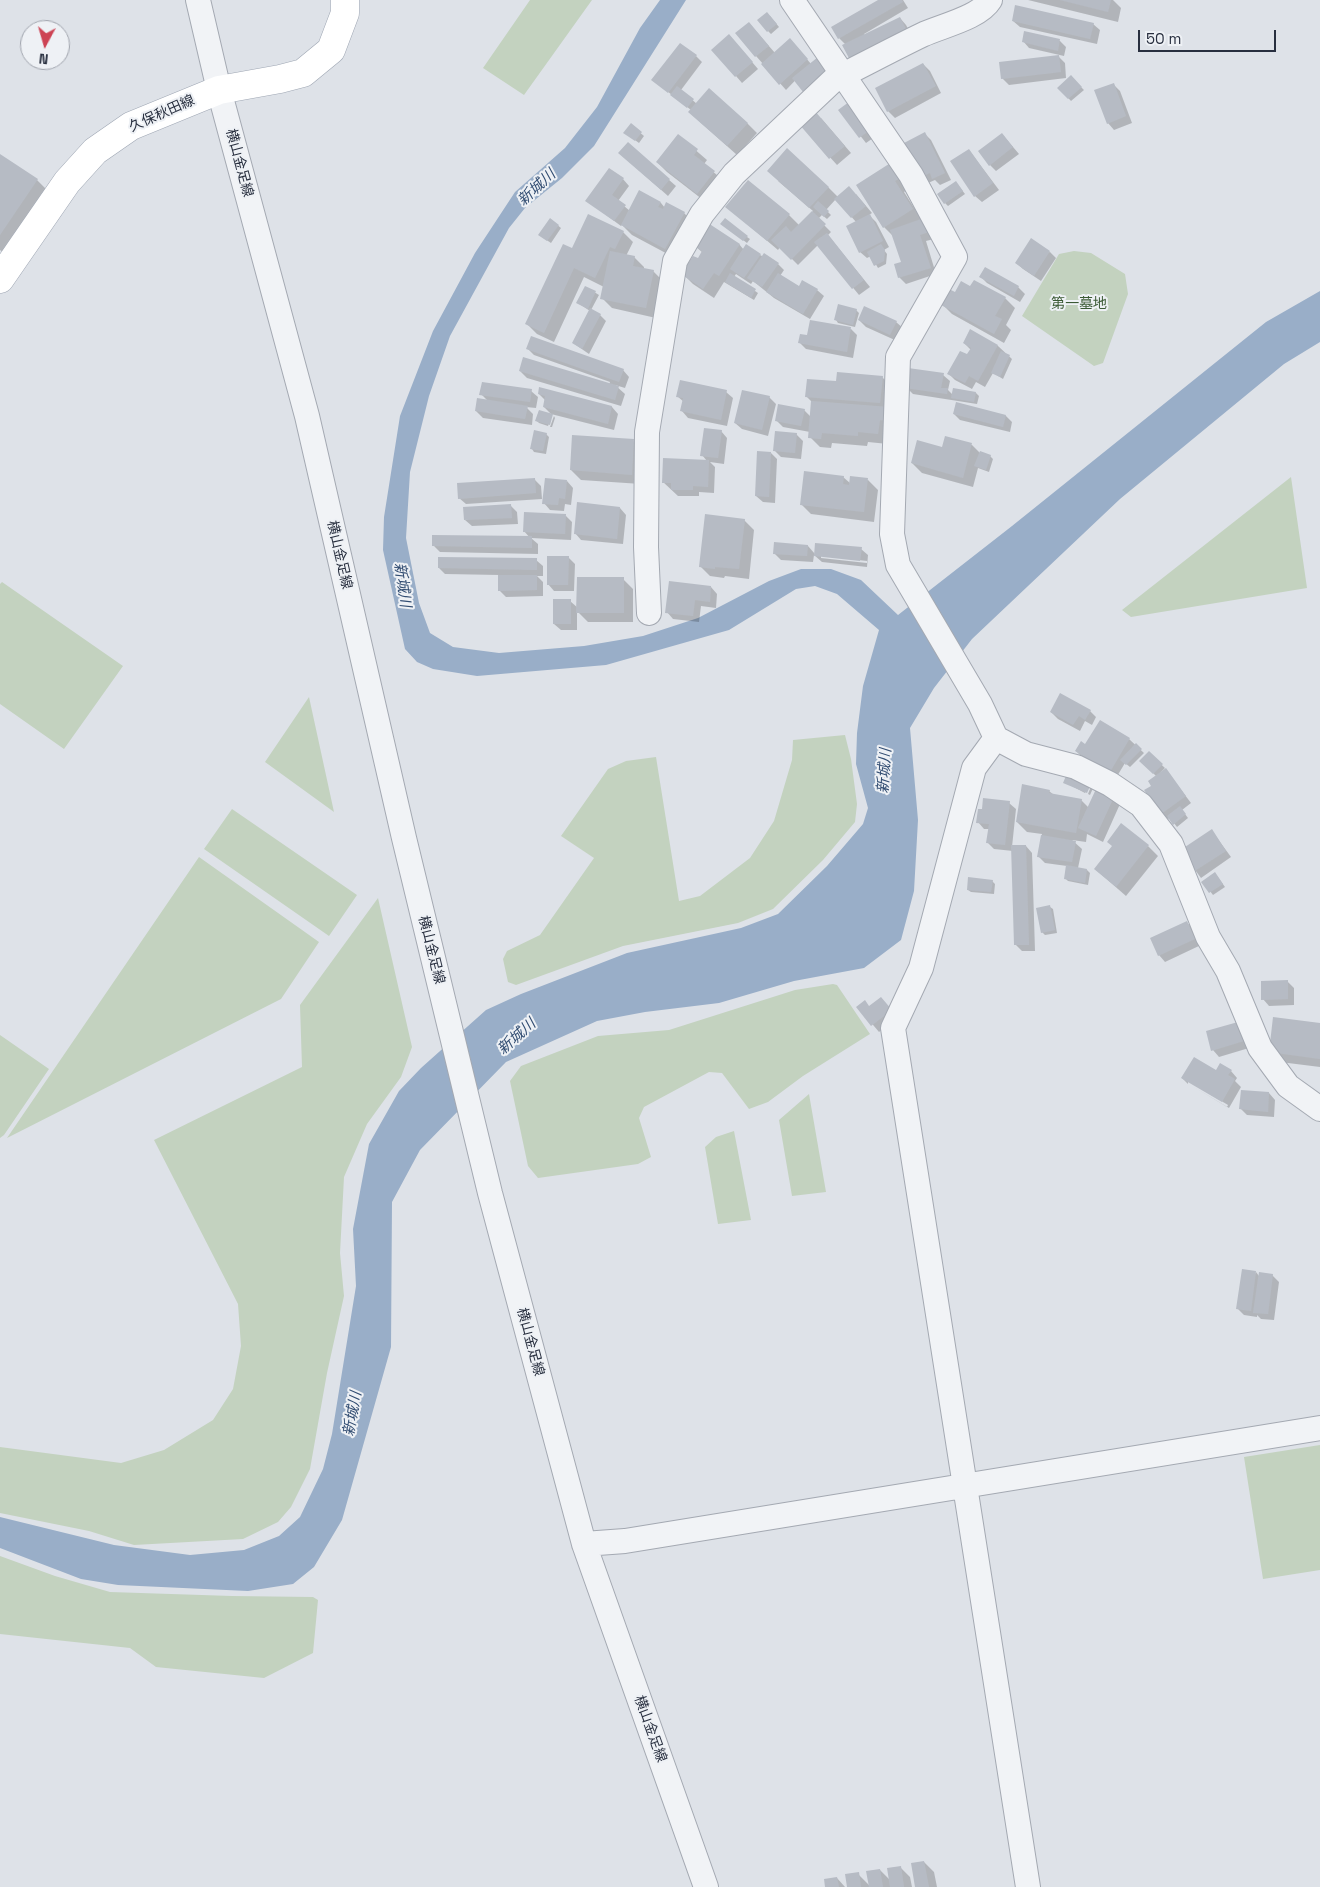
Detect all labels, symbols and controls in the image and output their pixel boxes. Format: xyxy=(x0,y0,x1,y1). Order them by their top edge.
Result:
north arrow xyxy=(20,20,70,70)
scale bar xyxy=(1140,20,1278,52)
text: 50 m xyxy=(1146,29,1181,48)
text: N xyxy=(38,49,49,68)
street label: 久保秋田線 xyxy=(127,92,197,136)
street label: 横山金足線 xyxy=(222,127,256,199)
water label: 新城川 xyxy=(514,166,560,210)
park label: 第一墓地 xyxy=(1051,296,1107,312)
street label: 横山金足線 xyxy=(323,519,355,591)
water label: 新城川 xyxy=(390,561,414,609)
water label: 新城川 xyxy=(874,748,896,794)
street label: 横山金足線 xyxy=(414,914,448,986)
water label: 新城川 xyxy=(494,1015,540,1059)
street label: 横山金足線 xyxy=(513,1306,547,1378)
water label: 新城川 xyxy=(340,1390,366,1438)
street label: 横山金足線 xyxy=(630,1693,670,1765)

